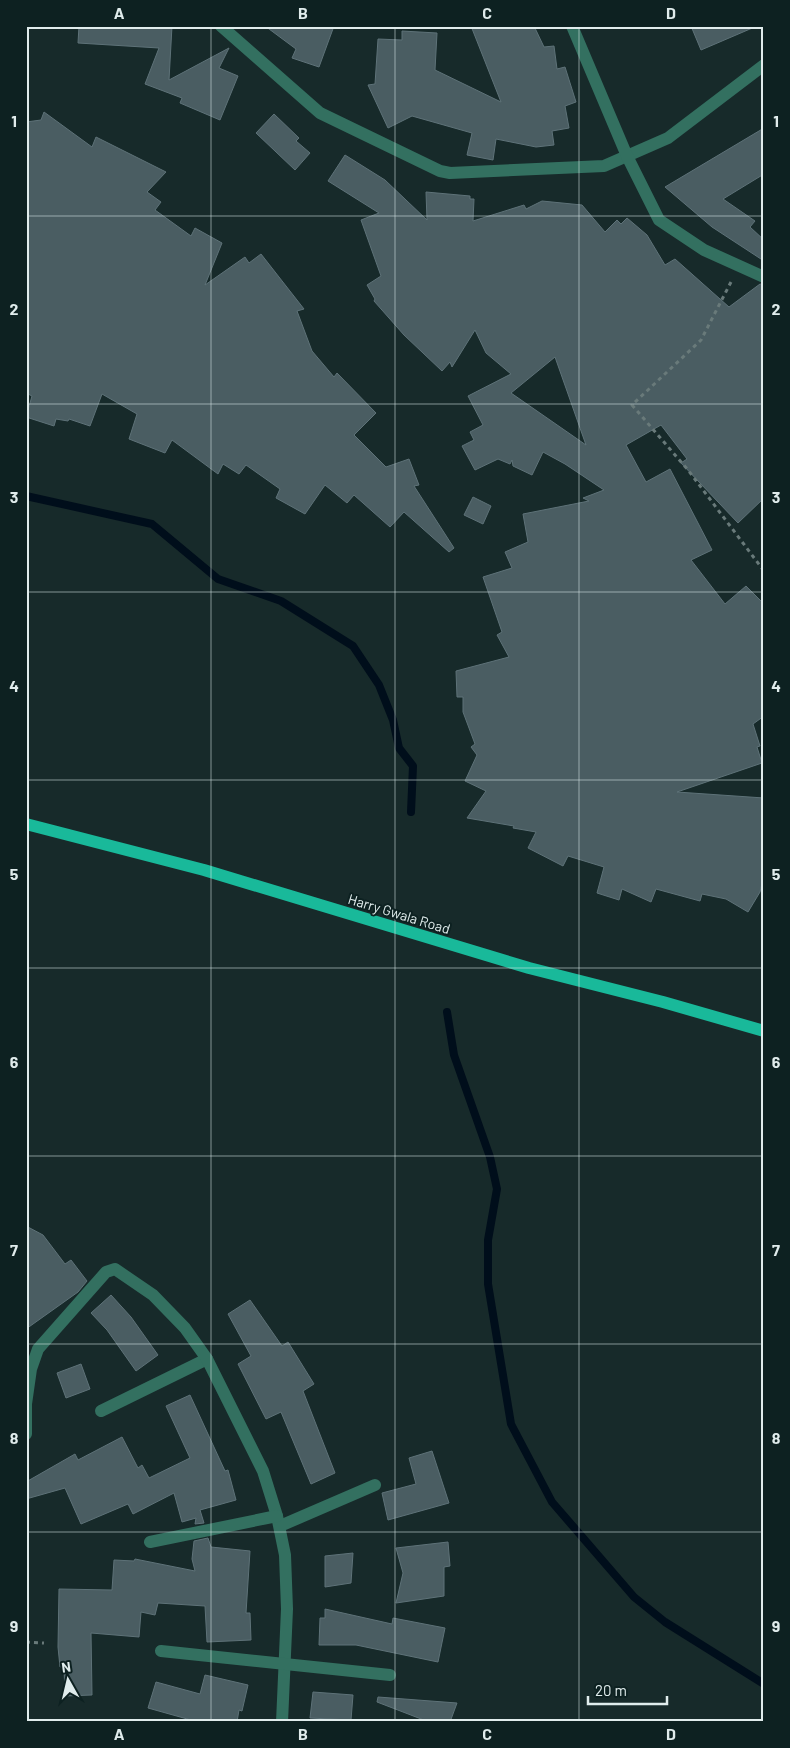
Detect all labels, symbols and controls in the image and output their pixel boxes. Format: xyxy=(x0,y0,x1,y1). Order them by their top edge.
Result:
text: A xyxy=(114,3,125,22)
text: B xyxy=(298,3,308,22)
text: C xyxy=(482,3,492,22)
text: D xyxy=(666,3,676,22)
text: 1 xyxy=(11,111,17,130)
text: 1 xyxy=(773,111,779,130)
text: 2 xyxy=(10,299,19,318)
text: 2 xyxy=(772,299,781,318)
text: 3 xyxy=(10,487,18,506)
text: 3 xyxy=(772,487,780,506)
text: 4 xyxy=(9,676,19,695)
text: 4 xyxy=(771,676,781,695)
text: 5 xyxy=(10,864,19,883)
text: 5 xyxy=(772,864,781,883)
street label: Harry Gwala Road xyxy=(346,890,452,937)
text: 6 xyxy=(10,1052,19,1071)
text: 6 xyxy=(772,1052,781,1071)
text: 7 xyxy=(10,1240,18,1259)
text: 7 xyxy=(772,1240,780,1259)
text: 8 xyxy=(10,1428,19,1447)
text: 8 xyxy=(772,1428,781,1447)
text: 9 xyxy=(10,1616,18,1635)
text: 9 xyxy=(772,1616,780,1635)
north arrow xyxy=(42,1656,92,1706)
text: N xyxy=(60,1658,72,1676)
scale bar xyxy=(588,1673,666,1705)
text: 20 m xyxy=(595,1681,627,1699)
text: A xyxy=(114,1724,125,1743)
text: B xyxy=(298,1724,308,1743)
text: C xyxy=(482,1724,492,1743)
text: D xyxy=(666,1724,676,1743)

